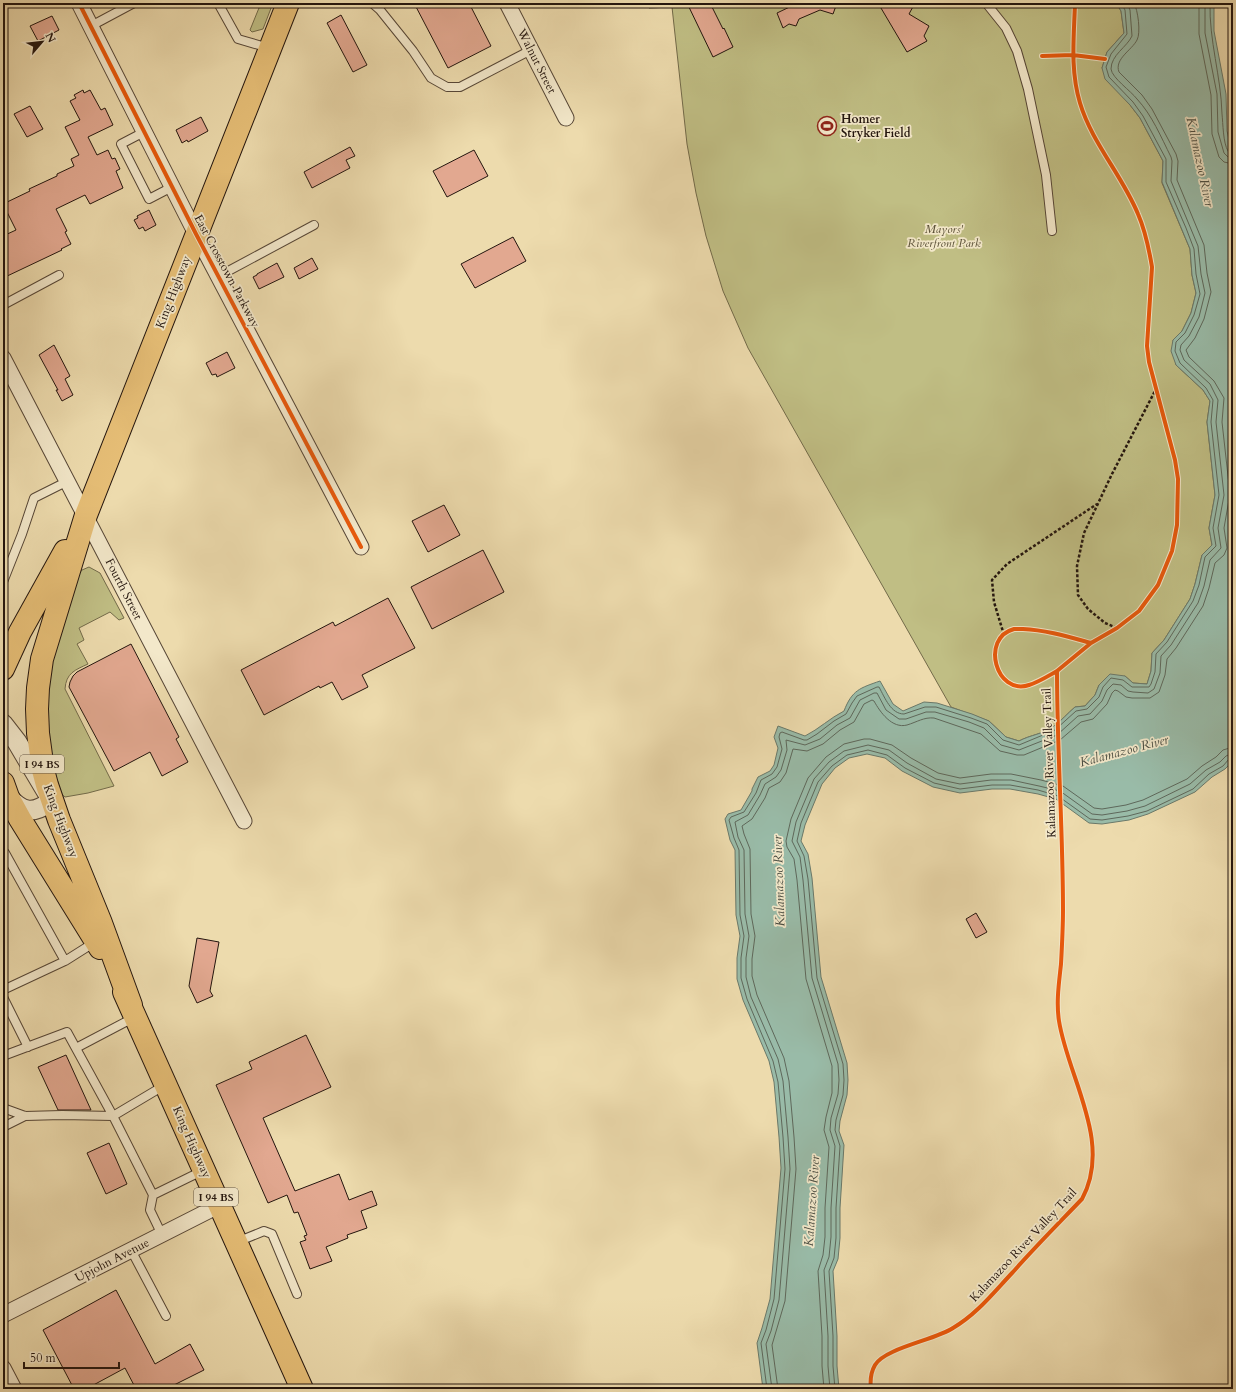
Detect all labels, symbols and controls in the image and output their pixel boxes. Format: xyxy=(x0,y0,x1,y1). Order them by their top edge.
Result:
north arrow xyxy=(22,22,62,62)
street label: Walnut Street xyxy=(513,25,560,96)
text: N xyxy=(42,30,59,46)
place label: Homer Stryker Field xyxy=(841,111,911,141)
sports icon: Homer Stryker Field xyxy=(816,115,838,137)
water label: Kalamazoo River xyxy=(1182,115,1218,209)
street label: East Crosstown Parkway xyxy=(190,212,264,331)
park label: Mayors' Riverfront Park xyxy=(907,221,981,251)
street label: King Highway xyxy=(152,253,194,331)
street label: Fourth Street xyxy=(102,556,146,623)
street label: Kalamazoo River Valley Trail xyxy=(1038,688,1060,838)
water label: Kalamazoo River xyxy=(1078,730,1171,772)
road number: I 94 BS xyxy=(20,755,64,773)
street label: King Highway xyxy=(40,782,82,860)
water label: Kalamazoo River xyxy=(768,834,790,927)
street label: King Highway xyxy=(169,1104,215,1181)
water label: Kalamazoo River xyxy=(800,1154,824,1247)
street label: Kalamazoo River Valley Trail xyxy=(966,1185,1080,1305)
road number: I 94 BS xyxy=(194,1188,238,1206)
street label: Upjohn Avenue xyxy=(72,1234,152,1286)
scale bar xyxy=(24,1344,119,1370)
text: 50 m xyxy=(30,1350,57,1366)

